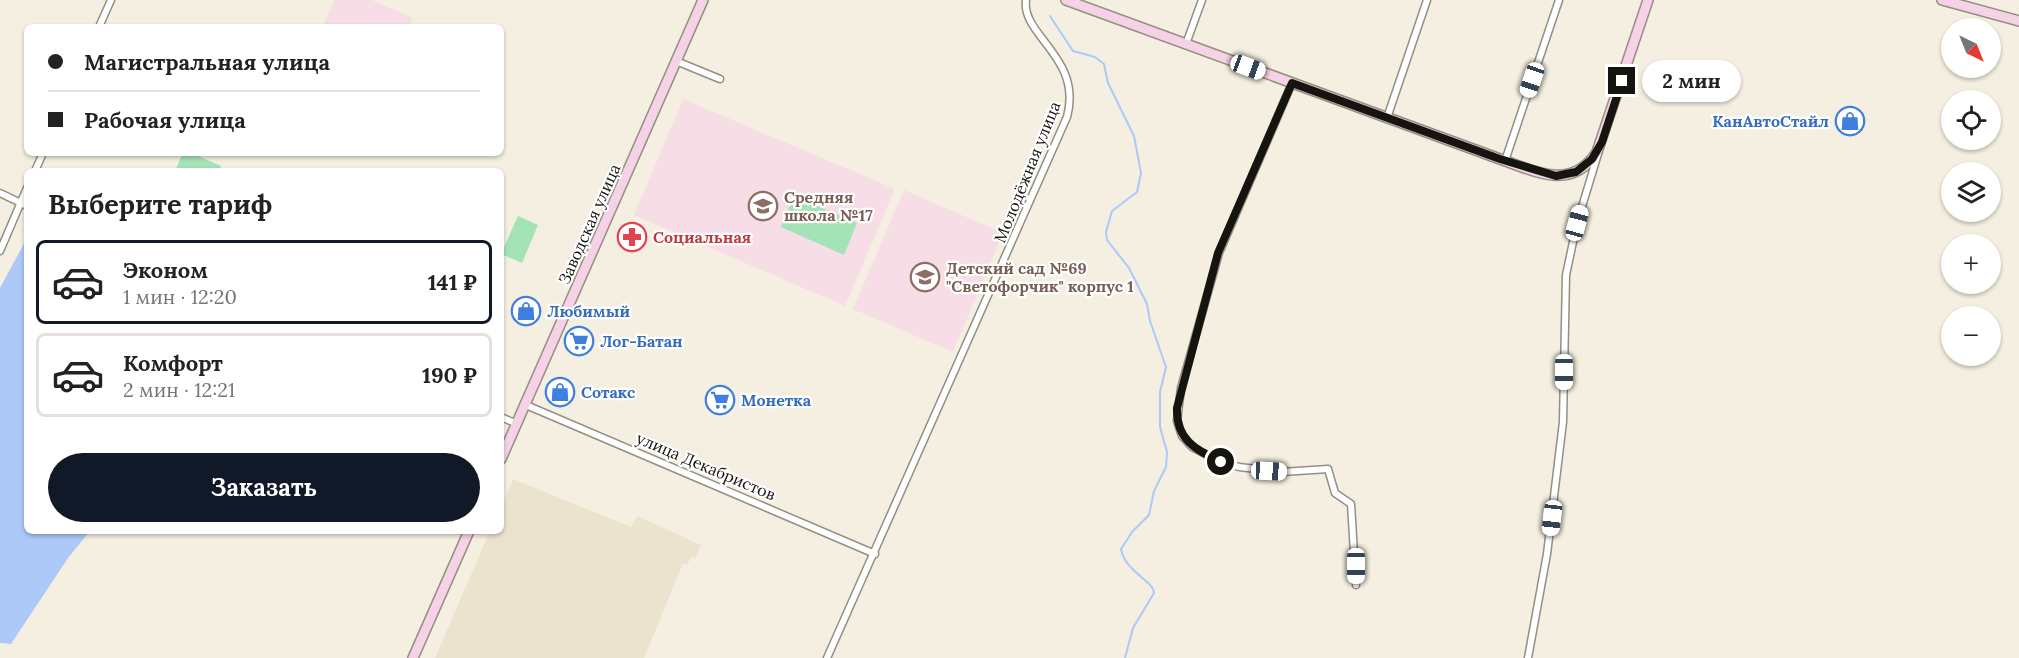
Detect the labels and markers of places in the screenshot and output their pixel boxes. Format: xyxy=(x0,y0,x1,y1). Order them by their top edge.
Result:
shop icon: КанАвтоСтайл xyxy=(1834,105,1866,137)
place label: КанАвтоСтайл xyxy=(1712,111,1829,131)
place label: Средняя школа №17 xyxy=(784,187,873,225)
school or university icon: Средняя школа №17 xyxy=(747,190,779,222)
pharmacy icon: Социальная xyxy=(616,221,648,253)
place label: Социальная xyxy=(653,227,751,247)
place label: Детский сад №69 "Светофорчик" корпус 1 xyxy=(946,258,1134,296)
school or university icon: Детский сад №69 "Светофорчик" корпус 1 xyxy=(909,261,941,293)
shop icon: Любимый xyxy=(510,295,542,327)
place label: Любимый xyxy=(547,301,630,321)
supermarket icon: Лог-Батан xyxy=(563,325,595,357)
place label: Лог-Батан xyxy=(600,331,683,351)
shop icon: Сотакс xyxy=(544,376,576,408)
place label: Сотакс xyxy=(581,382,636,402)
supermarket icon: Монетка xyxy=(704,384,736,416)
place label: Монетка xyxy=(741,390,812,410)

